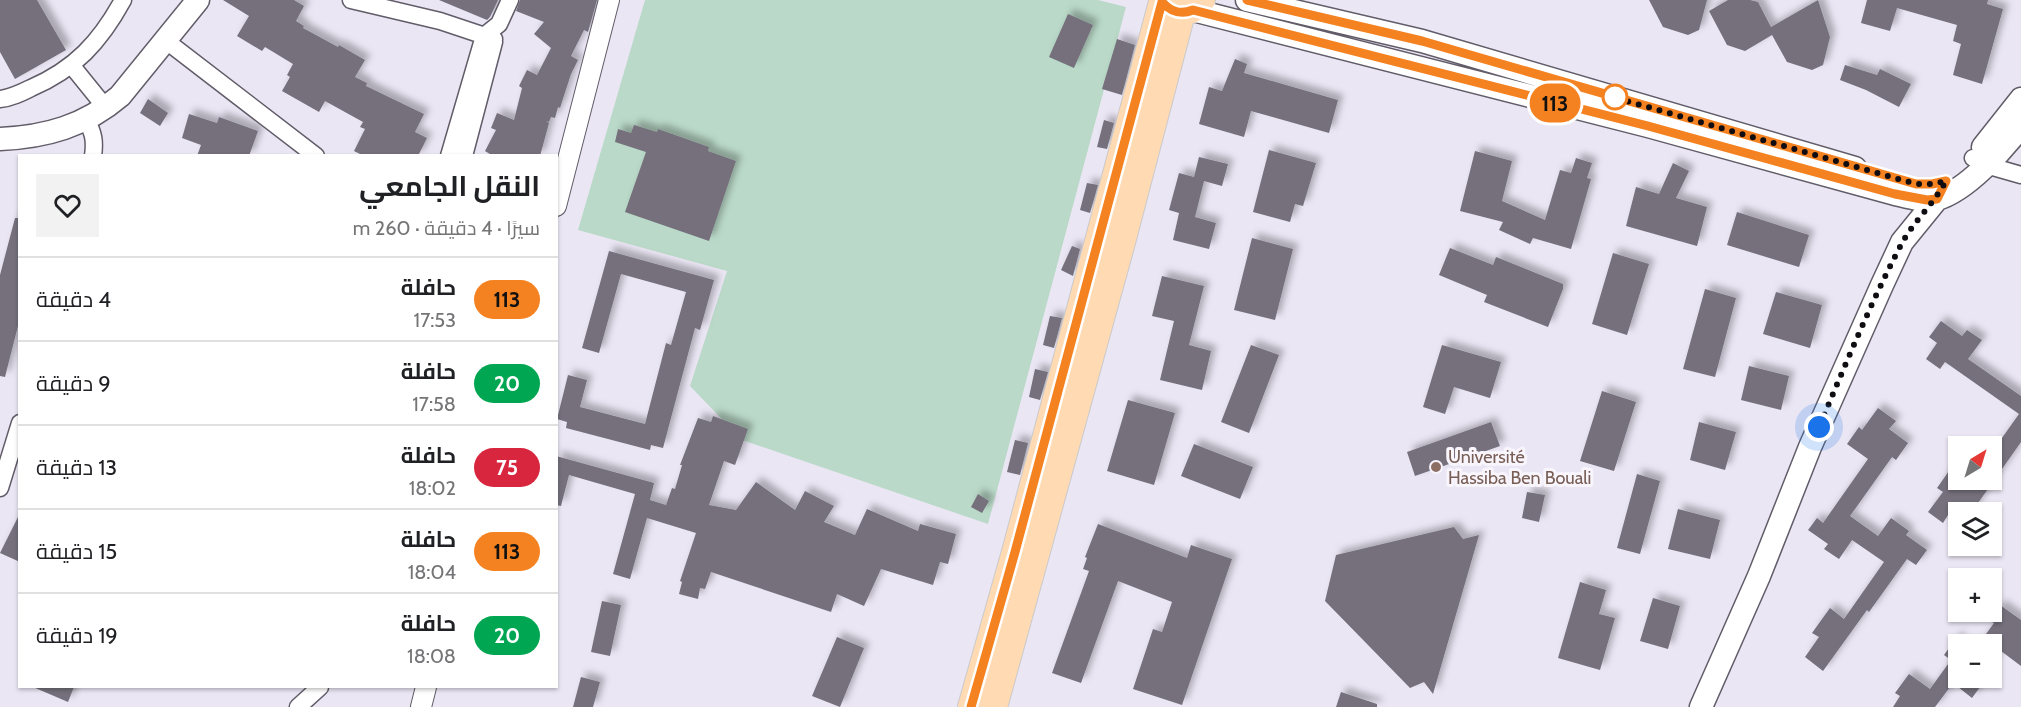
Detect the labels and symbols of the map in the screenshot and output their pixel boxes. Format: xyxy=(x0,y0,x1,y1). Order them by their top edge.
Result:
line badge: 113 xyxy=(1520,84,1590,122)
unlabelled marker xyxy=(1602,84,1628,110)
your location xyxy=(1804,412,1834,442)
north arrow xyxy=(1948,436,2002,490)
place label: Université Hassiba Ben Bouali xyxy=(1448,446,1591,489)
marker: Université Hassiba Ben Bouali xyxy=(1429,460,1443,474)

